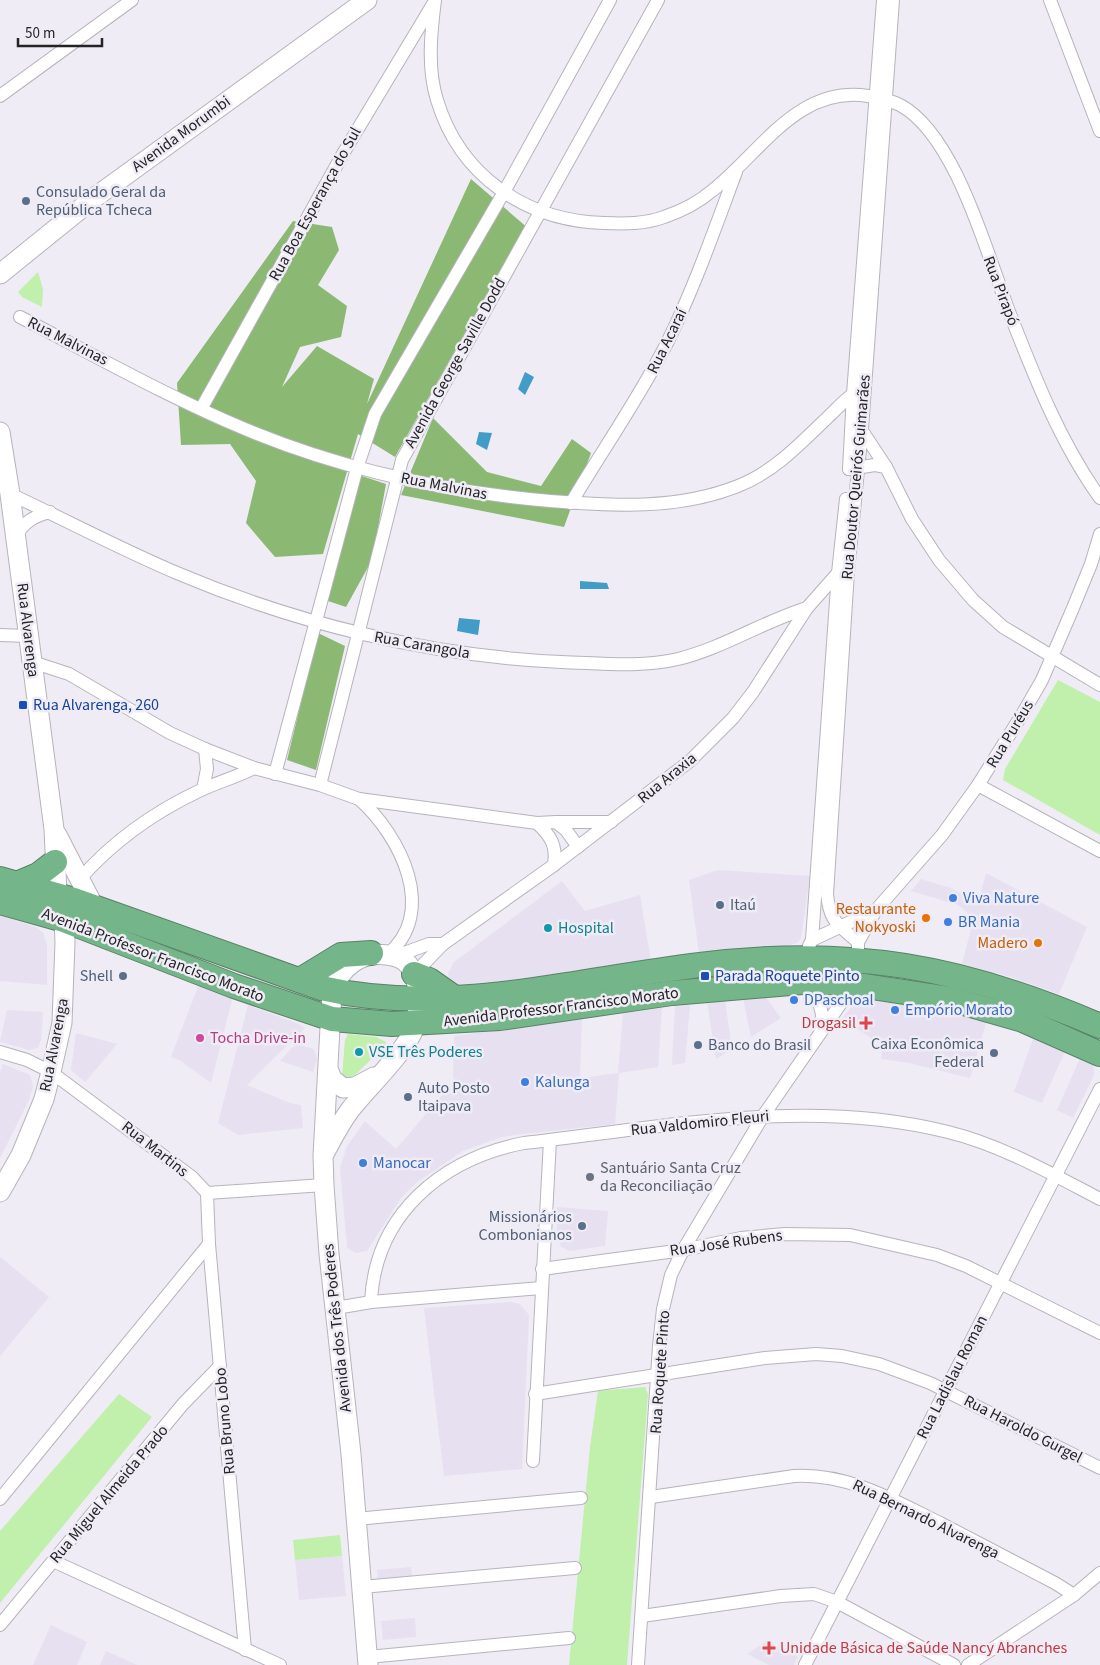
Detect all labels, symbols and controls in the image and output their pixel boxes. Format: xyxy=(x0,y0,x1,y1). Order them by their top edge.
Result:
scale bar xyxy=(18,15,101,47)
text: 50 m xyxy=(25,23,55,44)
street label: Avenida Morumbi xyxy=(127,91,235,177)
street label: Rua Boa Esperança do Sul xyxy=(264,123,366,285)
place label: Consulado Geral da República Tcheca xyxy=(36,181,166,221)
marker: Consulado Geral da República Tcheca xyxy=(20,195,32,207)
street label: Rua Pirapó xyxy=(978,253,1024,329)
street label: Avenida George Saville Dodd xyxy=(399,274,511,452)
street label: Rua Acaraí xyxy=(642,304,693,377)
street label: Rua Malvinas xyxy=(24,311,112,371)
street label: Rua Doutor Queirós Guimarães xyxy=(836,373,876,580)
street label: Rua Malvinas xyxy=(399,467,489,505)
street label: Rua Alvarenga xyxy=(11,582,45,678)
street label: Rua Carangola xyxy=(372,626,472,664)
place label: Rua Alvarenga, 260 xyxy=(33,694,159,716)
street label: Rua Puréus xyxy=(981,696,1039,772)
marker: Rua Alvarenga, 260 xyxy=(17,699,29,711)
street label: Rua Araxia xyxy=(633,747,701,809)
place label: Viva Nature xyxy=(963,887,1039,909)
marker: Viva Nature xyxy=(947,892,959,904)
place label: Itaú xyxy=(730,894,756,916)
place label: Restaurante Nokyoski xyxy=(836,898,916,938)
marker: Itaú xyxy=(714,899,726,911)
street label: Avenida Professor Francisco Morato xyxy=(39,902,267,1008)
place label: BR Mania xyxy=(958,911,1020,933)
marker: Restaurante Nokyoski xyxy=(920,912,932,924)
marker: BR Mania xyxy=(942,916,954,928)
place label: Hospital xyxy=(558,917,614,939)
marker: Hospital xyxy=(542,922,554,934)
place label: Madero xyxy=(977,932,1028,954)
marker: Madero xyxy=(1032,937,1044,949)
place label: Shell xyxy=(80,965,113,987)
place label: Parada Roquete Pinto xyxy=(715,965,860,987)
marker: Shell xyxy=(117,970,129,982)
marker: Parada Roquete Pinto xyxy=(699,970,711,982)
street label: Avenida Professor Francisco Morato xyxy=(442,982,680,1032)
place label: DPaschoal xyxy=(804,989,874,1011)
marker: DPaschoal xyxy=(788,994,800,1006)
street label: Rua Alvarenga xyxy=(34,996,74,1094)
place label: Empório Morato xyxy=(905,999,1013,1021)
marker: Empório Morato xyxy=(889,1004,901,1016)
place label: Drogasil xyxy=(802,1012,856,1034)
marker: Drogasil xyxy=(860,1017,872,1029)
place label: Tocha Drive-in xyxy=(210,1027,306,1049)
marker: Tocha Drive-in xyxy=(194,1032,206,1044)
place label: Caixa Econômica Federal xyxy=(871,1033,984,1073)
place label: Banco do Brasil xyxy=(708,1034,811,1056)
marker: Banco do Brasil xyxy=(692,1039,704,1051)
place label: VSE Três Poderes xyxy=(369,1041,483,1063)
marker: VSE Três Poderes xyxy=(353,1046,365,1058)
marker: Caixa Econômica Federal xyxy=(988,1047,1000,1059)
place label: Kalunga xyxy=(535,1071,590,1093)
marker: Kalunga xyxy=(519,1076,531,1088)
place label: Auto Posto Itaipava xyxy=(418,1077,490,1117)
marker: Auto Posto Itaipava xyxy=(402,1091,414,1103)
street label: Rua Valdomiro Fleuri xyxy=(630,1105,770,1141)
street label: Rua Martins xyxy=(117,1116,193,1182)
place label: Manocar xyxy=(373,1152,431,1174)
marker: Manocar xyxy=(357,1157,369,1169)
place label: Santuário Santa Cruz da Reconciliação xyxy=(600,1157,741,1197)
marker: Santuário Santa Cruz da Reconciliação xyxy=(584,1171,596,1183)
place label: Missionários Combonianos xyxy=(479,1206,572,1246)
marker: Missionários Combonianos xyxy=(576,1220,588,1232)
street label: Rua José Rubens xyxy=(668,1224,784,1262)
street label: Avenida dos Três Poderes xyxy=(317,1242,357,1413)
street label: Rua Roquete Pinto xyxy=(645,1309,675,1435)
street label: Rua Ladislau Roman xyxy=(911,1311,993,1443)
street label: Rua Bruno Lobo xyxy=(209,1367,241,1475)
street label: Rua Haroldo Gurgel xyxy=(960,1390,1086,1468)
street label: Rua Miguel Almeida Prado xyxy=(44,1420,174,1568)
street label: Rua Bernardo Alvarenga xyxy=(849,1474,1003,1564)
place label: Unidade Básica de Saúde Nancy Abranches xyxy=(780,1637,1068,1659)
marker: Unidade Básica de Saúde Nancy Abranches xyxy=(762,1641,776,1655)

